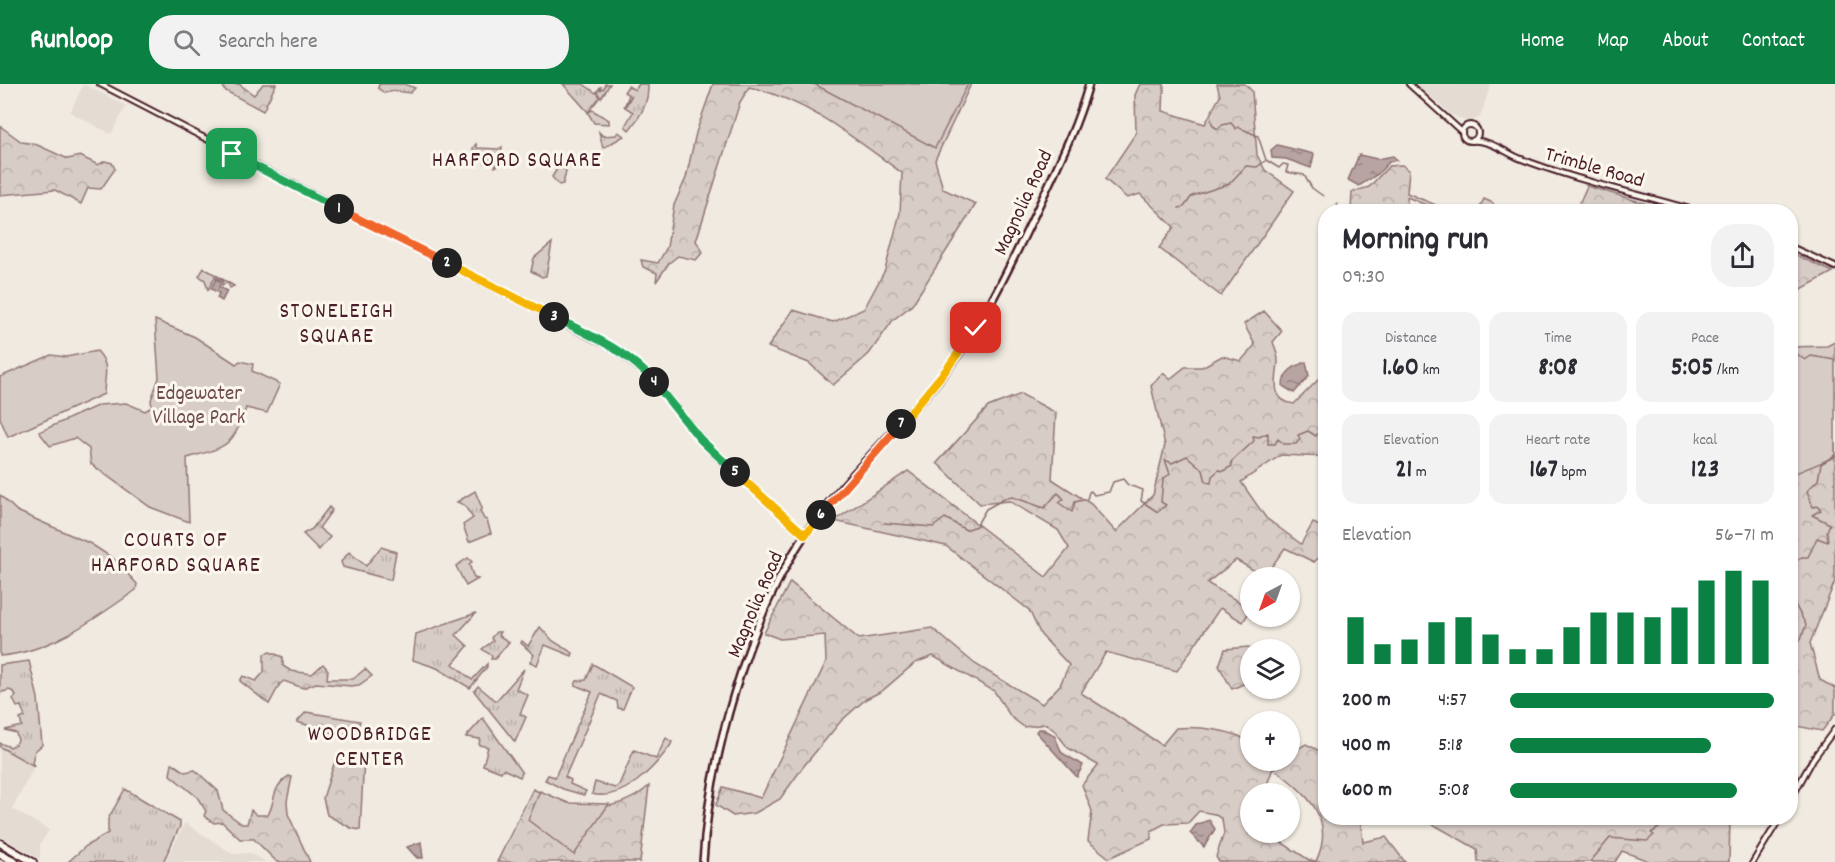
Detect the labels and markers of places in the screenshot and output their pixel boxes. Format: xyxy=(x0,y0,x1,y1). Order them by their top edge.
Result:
pin xyxy=(206,128,257,179)
pin: 1 xyxy=(324,194,354,224)
pin: 2 xyxy=(432,248,462,278)
pin: 3 xyxy=(539,302,569,332)
pin xyxy=(950,302,1001,353)
pin: 4 xyxy=(639,367,669,397)
pin: 7 xyxy=(886,409,916,439)
pin: 5 xyxy=(720,457,750,487)
pin: 6 xyxy=(806,500,836,530)

